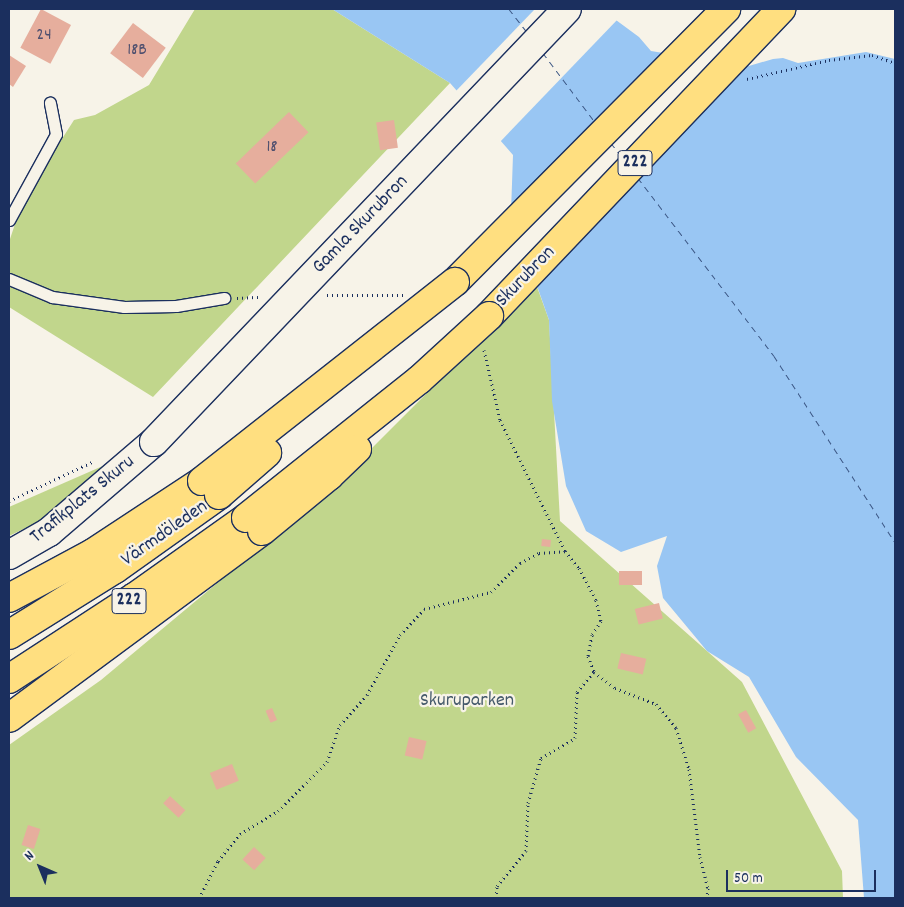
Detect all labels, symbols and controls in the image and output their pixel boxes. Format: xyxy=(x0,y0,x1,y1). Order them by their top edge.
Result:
house number: 24 xyxy=(36,25,52,47)
house number: 18B xyxy=(127,40,147,62)
house number: 18 xyxy=(266,137,278,159)
road number: 222 xyxy=(618,146,652,180)
street label: Gamla Skurubron xyxy=(308,171,414,279)
street label: Skurubron xyxy=(491,241,561,313)
street label: Trafikplats Skuru xyxy=(26,451,140,549)
street label: Värmdöleden xyxy=(117,495,213,573)
road number: 222 xyxy=(112,584,146,618)
park label: Skuruparken xyxy=(420,689,514,713)
north arrow xyxy=(15,842,65,892)
text: N xyxy=(20,847,39,866)
scale bar xyxy=(729,860,879,892)
text: 50 m xyxy=(734,868,763,890)

